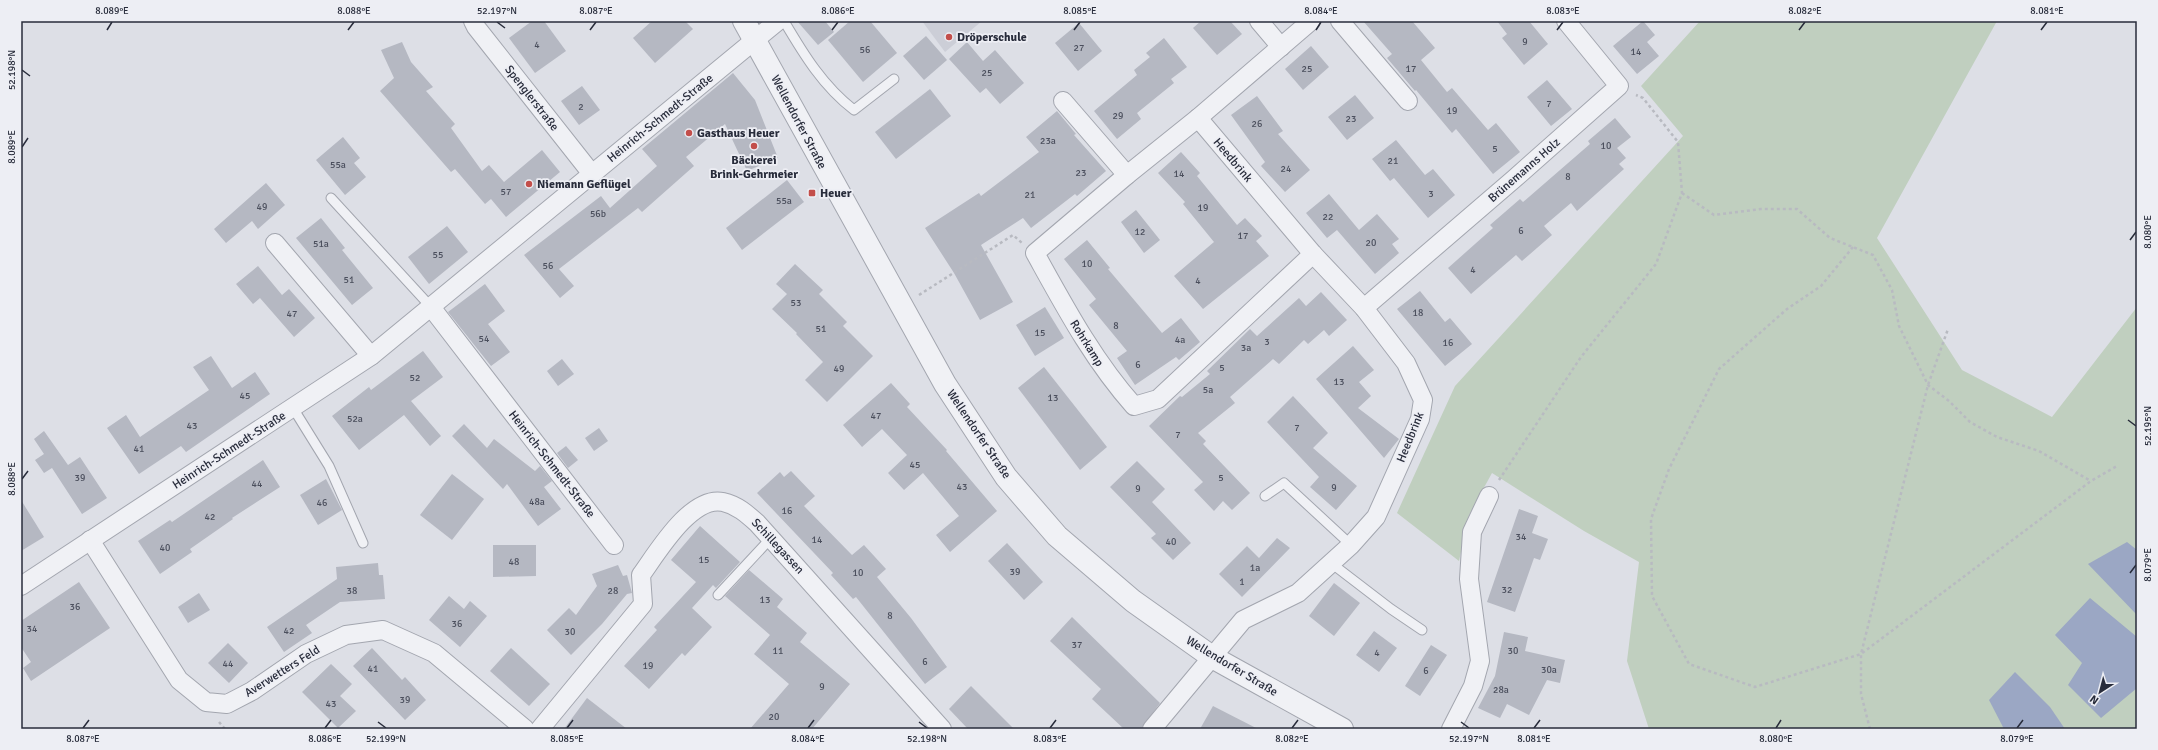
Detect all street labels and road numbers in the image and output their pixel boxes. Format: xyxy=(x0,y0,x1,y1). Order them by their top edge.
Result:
street label: Spenglerstraße xyxy=(501,63,562,134)
street label: Heinrich-Schmedt-Straße xyxy=(604,71,716,166)
street label: Wellendorfer Straße xyxy=(767,73,830,172)
street label: Heedbrink xyxy=(1210,135,1255,186)
street label: Brünemanns Holz xyxy=(1485,135,1563,206)
street label: Rohrkamp xyxy=(1066,317,1107,369)
street label: Wellendorfer Straße xyxy=(943,387,1014,482)
street label: Heinrich-Schmedt-Straße xyxy=(170,408,289,493)
street label: Heinrich-Schmedt-Straße xyxy=(505,408,598,521)
street label: Heedbrink xyxy=(1394,410,1427,465)
street label: Schillegassen xyxy=(748,515,807,577)
street label: Wellendorfer Straße xyxy=(1183,633,1280,700)
street label: Averwetters Feld xyxy=(242,642,323,701)

